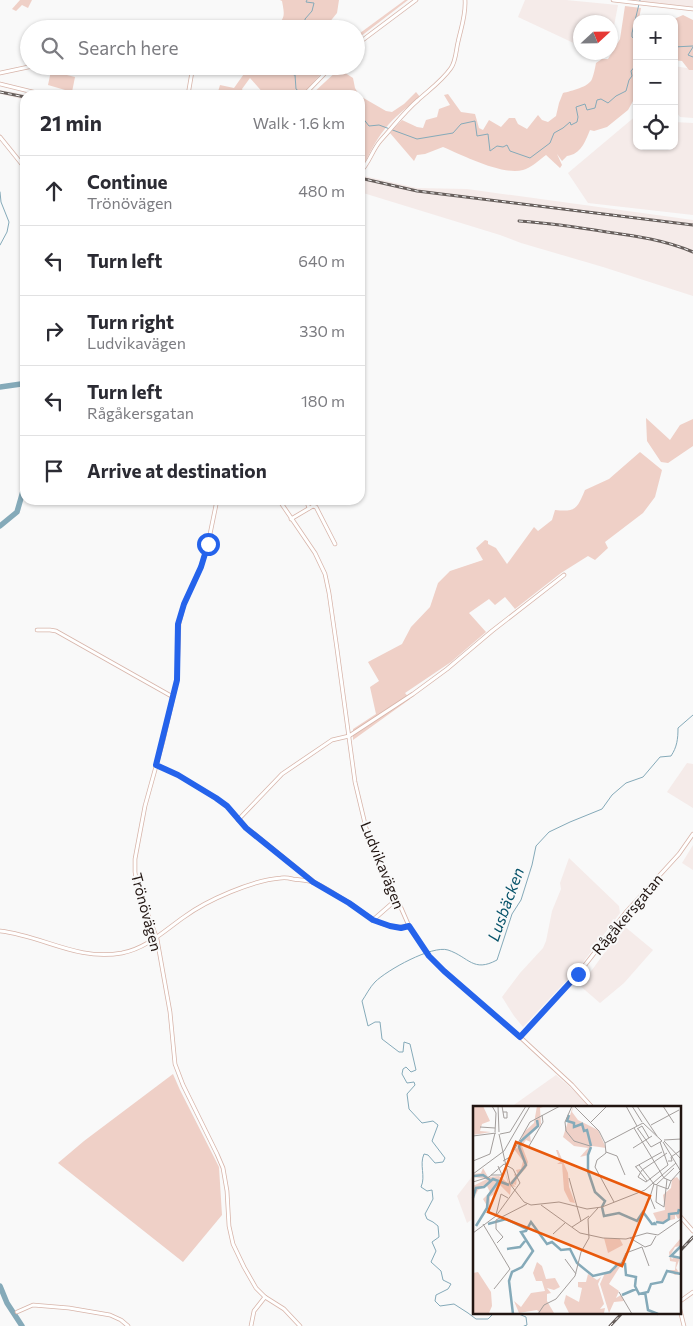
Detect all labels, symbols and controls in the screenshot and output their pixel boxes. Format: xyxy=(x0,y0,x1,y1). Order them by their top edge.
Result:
north arrow xyxy=(573,15,618,60)
map controls xyxy=(633,15,678,150)
button: + xyxy=(633,15,678,60)
search box xyxy=(20,20,365,75)
icon: search xyxy=(38,34,66,62)
text: Search here xyxy=(78,36,178,59)
button: − xyxy=(633,60,678,105)
button: locate xyxy=(633,105,678,150)
text: 21 min xyxy=(40,110,102,135)
text: Walk · 1.6 km xyxy=(253,113,345,132)
text: Continue xyxy=(87,170,167,193)
icon: ahead xyxy=(40,177,68,205)
text: 480 m xyxy=(298,181,345,200)
text: Trönövägen xyxy=(87,193,173,212)
icon: left xyxy=(40,247,68,275)
text: Turn left xyxy=(87,249,162,272)
text: 640 m xyxy=(298,251,345,270)
text: Turn right xyxy=(87,310,174,333)
icon: right xyxy=(40,317,68,345)
text: 330 m xyxy=(299,321,345,340)
text: Ludvikavägen xyxy=(87,333,186,352)
text: Turn left xyxy=(87,380,162,403)
icon: left xyxy=(40,387,68,415)
text: 180 m xyxy=(301,391,345,410)
text: Rågåkersgatan xyxy=(87,403,194,422)
icon: arrive xyxy=(40,457,68,485)
text: Arrive at destination xyxy=(87,459,267,482)
route start xyxy=(197,533,220,556)
street label: Ludvikavägen xyxy=(357,819,409,911)
water label: Lusbäcken xyxy=(483,865,527,943)
street label: Rågåkersgatan xyxy=(588,870,666,958)
street label: Trönövägen xyxy=(128,871,166,953)
route end xyxy=(567,963,590,986)
inset map xyxy=(473,1106,680,1314)

